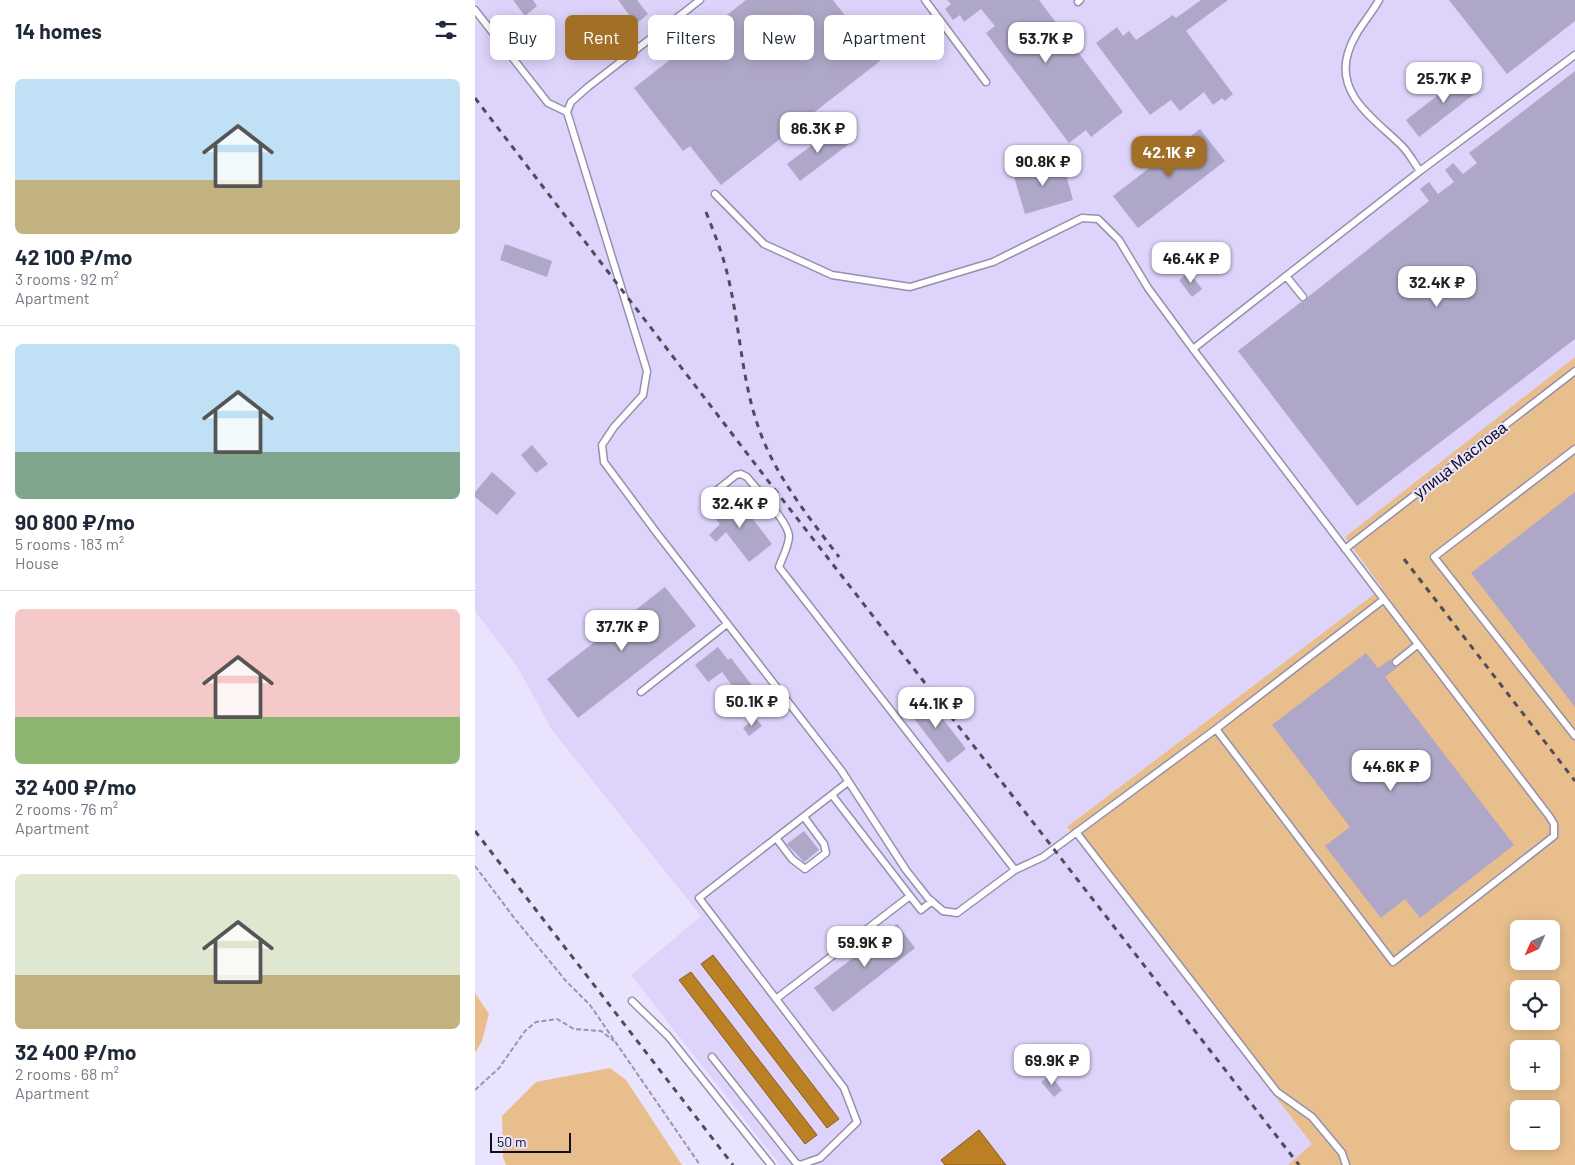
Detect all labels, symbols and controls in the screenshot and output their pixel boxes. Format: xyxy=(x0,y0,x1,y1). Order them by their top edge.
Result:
chip: Buy xyxy=(490,15,555,60)
chip: Rent xyxy=(565,15,638,60)
chip: Filters xyxy=(648,15,734,60)
chip: New xyxy=(744,15,814,60)
chip: Apartment xyxy=(824,15,944,60)
icon: filters xyxy=(432,16,460,44)
text: 14 homes xyxy=(15,18,102,43)
pin: 53.7K ₽ xyxy=(1000,22,1092,64)
text: 53.7K ₽ xyxy=(1019,28,1073,47)
pin: 25.7K ₽ xyxy=(1398,62,1490,104)
text: 25.7K ₽ xyxy=(1417,68,1471,87)
icon: home xyxy=(193,111,283,201)
pin: 86.3K ₽ xyxy=(772,112,864,154)
text: 86.3K ₽ xyxy=(791,118,845,137)
pin: 42.1K ₽ xyxy=(1123,136,1215,178)
text: 42.1K ₽ xyxy=(1142,142,1196,161)
pin: 90.8K ₽ xyxy=(997,144,1089,187)
text: 90.8K ₽ xyxy=(1015,151,1071,170)
pin: 46.4K ₽ xyxy=(1145,242,1237,284)
text: 42 100 ₽/mo xyxy=(15,244,132,269)
text: 46.4K ₽ xyxy=(1163,248,1219,267)
pin: 32.4K ₽ xyxy=(1391,266,1483,308)
text: 3 rooms · 92 m² xyxy=(15,269,119,288)
text: 32.4K ₽ xyxy=(1409,272,1465,291)
text: Apartment xyxy=(15,288,90,307)
icon: home xyxy=(193,377,283,467)
street label: улица Маслова xyxy=(1409,417,1510,502)
pin: 32.4K ₽ xyxy=(694,486,786,529)
text: 32.4K ₽ xyxy=(712,493,768,512)
text: 90 800 ₽/mo xyxy=(15,509,135,534)
text: 5 rooms · 183 m² xyxy=(15,534,124,553)
text: House xyxy=(15,553,59,572)
pin: 37.7K ₽ xyxy=(576,610,668,652)
text: 37.7K ₽ xyxy=(596,616,648,635)
icon: home xyxy=(193,642,283,732)
pin: 50.1K ₽ xyxy=(706,684,798,727)
pin: 44.1K ₽ xyxy=(890,686,982,729)
text: 50.1K ₽ xyxy=(726,691,778,710)
text: 44.1K ₽ xyxy=(909,693,963,712)
pin: 44.6K ₽ xyxy=(1345,750,1437,792)
text: 44.6K ₽ xyxy=(1363,756,1419,775)
text: 32 400 ₽/mo xyxy=(15,774,136,799)
text: 2 rooms · 76 m² xyxy=(15,799,118,818)
text: Apartment xyxy=(15,818,90,837)
icon: home xyxy=(193,907,283,997)
north arrow xyxy=(1510,920,1560,970)
map controls xyxy=(1510,920,1560,1150)
pin: 59.9K ₽ xyxy=(819,926,911,968)
text: 59.9K ₽ xyxy=(838,932,892,951)
button: locate xyxy=(1510,980,1560,1030)
text: 32 400 ₽/mo xyxy=(15,1039,136,1064)
button: + xyxy=(1510,1040,1560,1090)
pin: 69.9K ₽ xyxy=(1006,1044,1098,1086)
text: 69.9K ₽ xyxy=(1025,1050,1079,1069)
text: 2 rooms · 68 m² xyxy=(15,1064,119,1083)
text: Apartment xyxy=(15,1083,90,1102)
button: − xyxy=(1510,1100,1560,1150)
scale bar xyxy=(490,1130,571,1153)
text: 50 m xyxy=(497,1133,526,1150)

